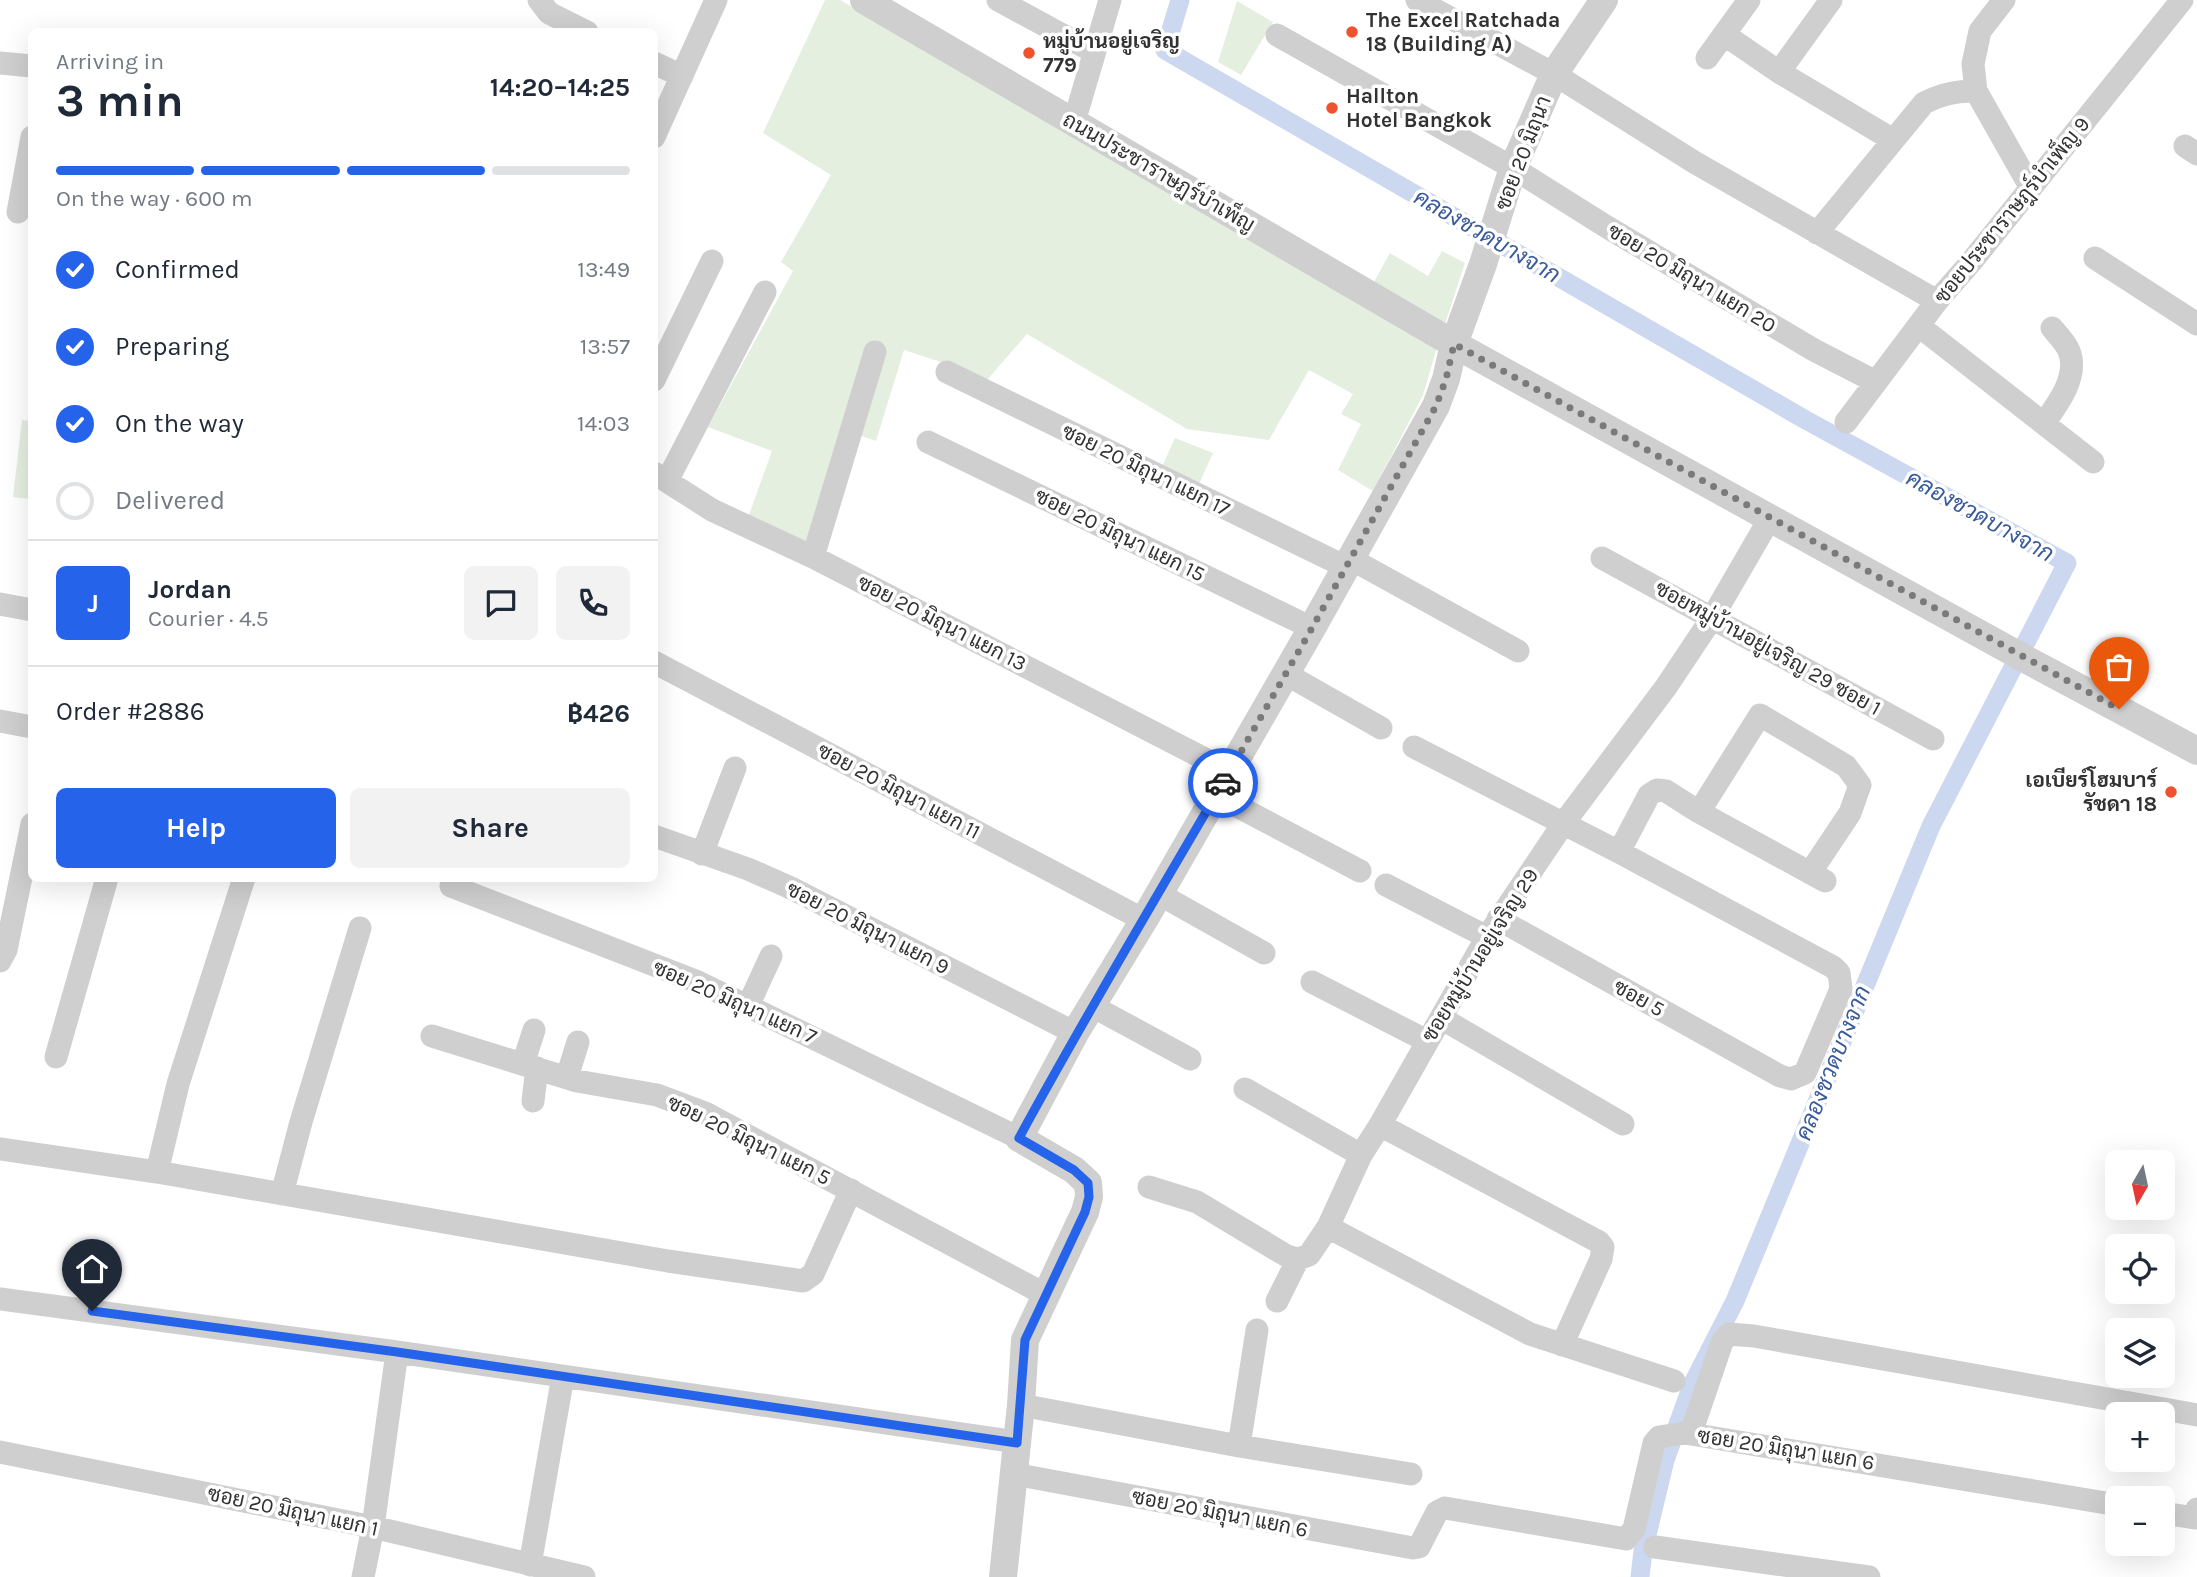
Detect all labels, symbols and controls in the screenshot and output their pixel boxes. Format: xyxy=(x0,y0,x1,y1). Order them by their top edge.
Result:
place label: The Excel Ratchada 18 (Building A) xyxy=(1366,8,1560,56)
marker: The Excel Ratchada 18 (Building A) xyxy=(1344,24,1360,40)
place label: หมู่บ้านอยู่เจริญ 779 xyxy=(1043,28,1180,77)
marker: หมู่บ้านอยู่เจริญ 779 xyxy=(1021,45,1037,61)
text: Arriving in xyxy=(56,48,164,75)
text: 14:20–14:25 xyxy=(490,72,630,103)
text: 3 min xyxy=(56,74,184,128)
place label: Hallton Hotel Bangkok xyxy=(1346,84,1492,132)
street label: ซอย 20 มิถุนา xyxy=(1490,92,1558,214)
marker: Hallton Hotel Bangkok xyxy=(1324,100,1340,116)
street label: ถนนประชาราษฎร์บำเพ็ญ xyxy=(1058,105,1261,238)
street label: ซอยประชาราษฎร์บำเพ็ญ 9 xyxy=(1927,110,2096,309)
water label: คลองชวดบางจาก xyxy=(1409,183,1565,289)
text: On the way · 600 m xyxy=(56,185,253,212)
street label: ซอย 20 มิถุนา แยก 20 xyxy=(1603,218,1780,339)
icon: check xyxy=(56,251,94,289)
text: Confirmed xyxy=(115,254,240,285)
text: 13:49 xyxy=(577,256,630,283)
icon: check xyxy=(56,328,94,366)
text: Preparing xyxy=(115,331,229,362)
text: 13:57 xyxy=(580,333,630,360)
icon: check xyxy=(56,405,94,443)
text: On the way xyxy=(115,408,244,439)
text: 14:03 xyxy=(577,410,630,437)
street label: ซอย 20 มิถุนา แยก 17 xyxy=(1057,419,1234,523)
water label: คลองชวดบางจาก xyxy=(1902,464,2058,568)
street label: ซอย 20 มิถุนา แยก 15 xyxy=(1030,484,1209,588)
text: Delivered xyxy=(115,485,225,516)
button: chat xyxy=(464,566,538,640)
button: phone xyxy=(556,566,630,640)
street label: ซอย 20 มิถุนา แยก 13 xyxy=(853,570,1030,678)
text: Jordan xyxy=(148,574,232,605)
street label: ซอยหมู่บ้านอยู่เจริญ 29 ซอย 1 xyxy=(1650,576,1885,723)
text: J xyxy=(87,588,99,619)
text: Courier · 4.5 xyxy=(148,605,269,632)
pin xyxy=(2089,637,2149,709)
icon: bag xyxy=(2100,648,2138,686)
text: Order #2886 xyxy=(56,696,205,727)
text: ฿426 xyxy=(567,698,630,729)
street label: ซอย 20 มิถุนา แยก 11 xyxy=(813,738,984,846)
courier xyxy=(1188,748,1258,818)
icon: car xyxy=(1204,764,1242,802)
place label: เอเบียร์โฮมบาร์ รัชดา 18 xyxy=(2025,766,2158,816)
marker: เอเบียร์โฮมบาร์ รัชดา 18 xyxy=(2163,784,2179,800)
button: Help xyxy=(56,788,336,868)
button: Share xyxy=(350,788,630,868)
street label: ซอยหมู่บ้านอยู่เจริญ 29 xyxy=(1417,864,1546,1048)
street label: ซอย 20 มิถุนา แยก 9 xyxy=(782,877,953,981)
street label: ซอย 20 มิถุนา แยก 7 xyxy=(649,955,821,1051)
street label: ซอย 5 xyxy=(1610,974,1668,1022)
water label: คลองชวดบางจาก xyxy=(1790,982,1876,1144)
street label: ซอย 20 มิถุนา แยก 5 xyxy=(663,1090,835,1192)
north arrow xyxy=(2105,1150,2175,1220)
map controls xyxy=(2105,1150,2175,1556)
button: locate xyxy=(2105,1234,2175,1304)
pin xyxy=(62,1239,122,1311)
icon: home xyxy=(73,1250,111,1288)
button: layers xyxy=(2105,1318,2175,1388)
button: + xyxy=(2105,1402,2175,1472)
street label: ซอย 20 มิถุนา แยก 6 xyxy=(1696,1423,1876,1477)
street label: ซอย 20 มิถุนา แยก 1 xyxy=(205,1481,380,1543)
street label: ซอย 20 มิถุนา แยก 6 xyxy=(1130,1484,1310,1544)
button: − xyxy=(2105,1486,2175,1556)

